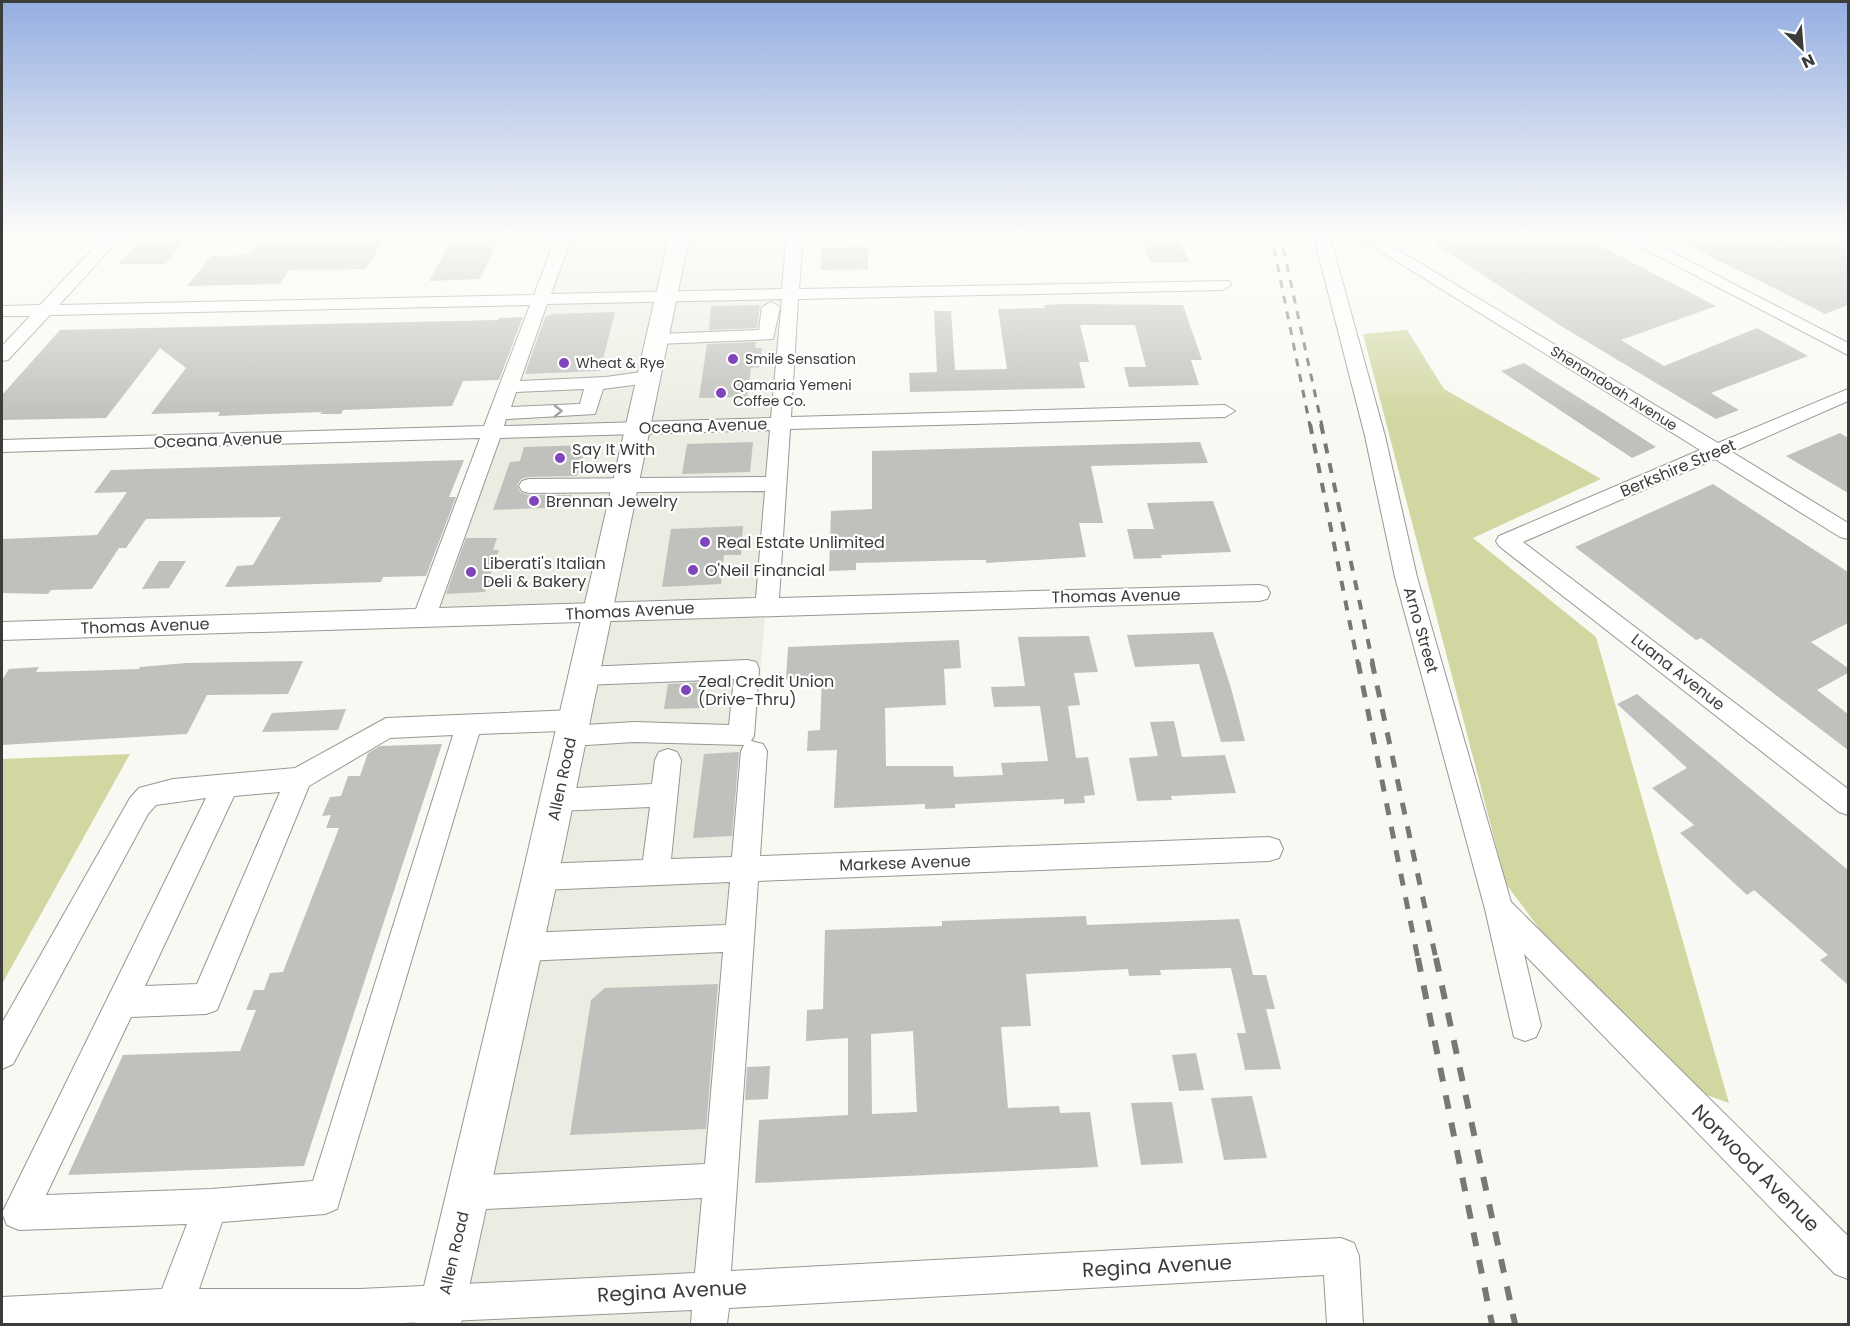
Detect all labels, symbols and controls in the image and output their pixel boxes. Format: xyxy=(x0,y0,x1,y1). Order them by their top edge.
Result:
north arrow xyxy=(1772,18,1832,78)
text: N xyxy=(1798,48,1818,74)
street label: Shenandoah Avenue xyxy=(1547,341,1682,435)
place label: Smile Sensation xyxy=(745,349,856,369)
marker: Smile Sensation xyxy=(726,352,740,366)
place label: Wheat & Rye xyxy=(576,353,665,373)
marker: Wheat & Rye xyxy=(557,356,571,370)
place label: Qamaria Yemeni Coffee Co. xyxy=(733,375,852,411)
marker: Qamaria Yemeni Coffee Co. xyxy=(714,386,728,400)
one-way arrow xyxy=(553,405,562,418)
street label: Oceana Avenue xyxy=(638,412,768,440)
street label: Oceana Avenue xyxy=(153,426,283,454)
street label: Berkshire Street xyxy=(1617,433,1739,503)
place label: Say It With Flowers xyxy=(572,438,655,479)
marker: Say It With Flowers xyxy=(553,451,567,465)
place label: Brennan Jewelry xyxy=(546,490,678,513)
marker: Brennan Jewelry xyxy=(527,494,541,508)
place label: Real Estate Unlimited xyxy=(717,531,885,554)
marker: Real Estate Unlimited xyxy=(698,535,712,549)
place label: Liberati's Italian Deli & Bakery xyxy=(483,552,606,593)
place label: O'Neil Financial xyxy=(705,559,825,582)
marker: O'Neil Financial xyxy=(686,563,700,577)
marker: Liberati's Italian Deli & Bakery xyxy=(464,565,478,579)
street label: Thomas Avenue xyxy=(1051,583,1181,609)
street label: Arno Street xyxy=(1398,584,1444,676)
street label: Thomas Avenue xyxy=(565,596,695,626)
street label: Thomas Avenue xyxy=(80,612,210,640)
street label: Luana Avenue xyxy=(1626,628,1730,716)
place label: Zeal Credit Union (Drive-Thru) xyxy=(698,670,834,711)
marker: Zeal Credit Union (Drive-Thru) xyxy=(679,683,693,697)
street label: Allen Road xyxy=(542,735,582,823)
street label: Markese Avenue xyxy=(839,849,971,877)
street label: Norwood Avenue xyxy=(1686,1098,1826,1238)
street label: Allen Road xyxy=(433,1209,475,1297)
street label: Regina Avenue xyxy=(1081,1248,1233,1284)
street label: Regina Avenue xyxy=(596,1273,748,1309)

